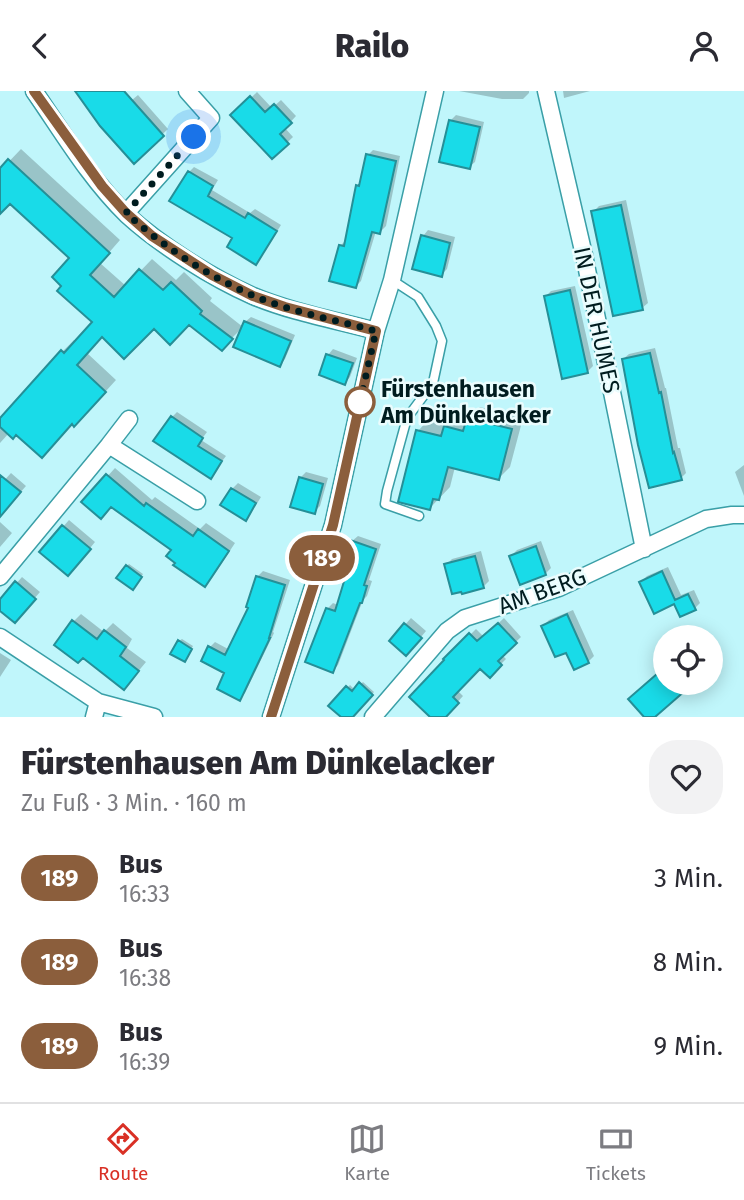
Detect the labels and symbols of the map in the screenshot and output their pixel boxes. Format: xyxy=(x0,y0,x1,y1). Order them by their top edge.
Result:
your location xyxy=(176,119,211,154)
street label: IN DER HUMES xyxy=(568,244,626,396)
place label: Fürstenhausen Am Dünkelacker xyxy=(380,375,551,429)
marker: Fürstenhausen Am Dünkelacker xyxy=(345,387,375,417)
line badge: 189 xyxy=(282,535,362,581)
street label: AM BERG xyxy=(494,562,590,620)

